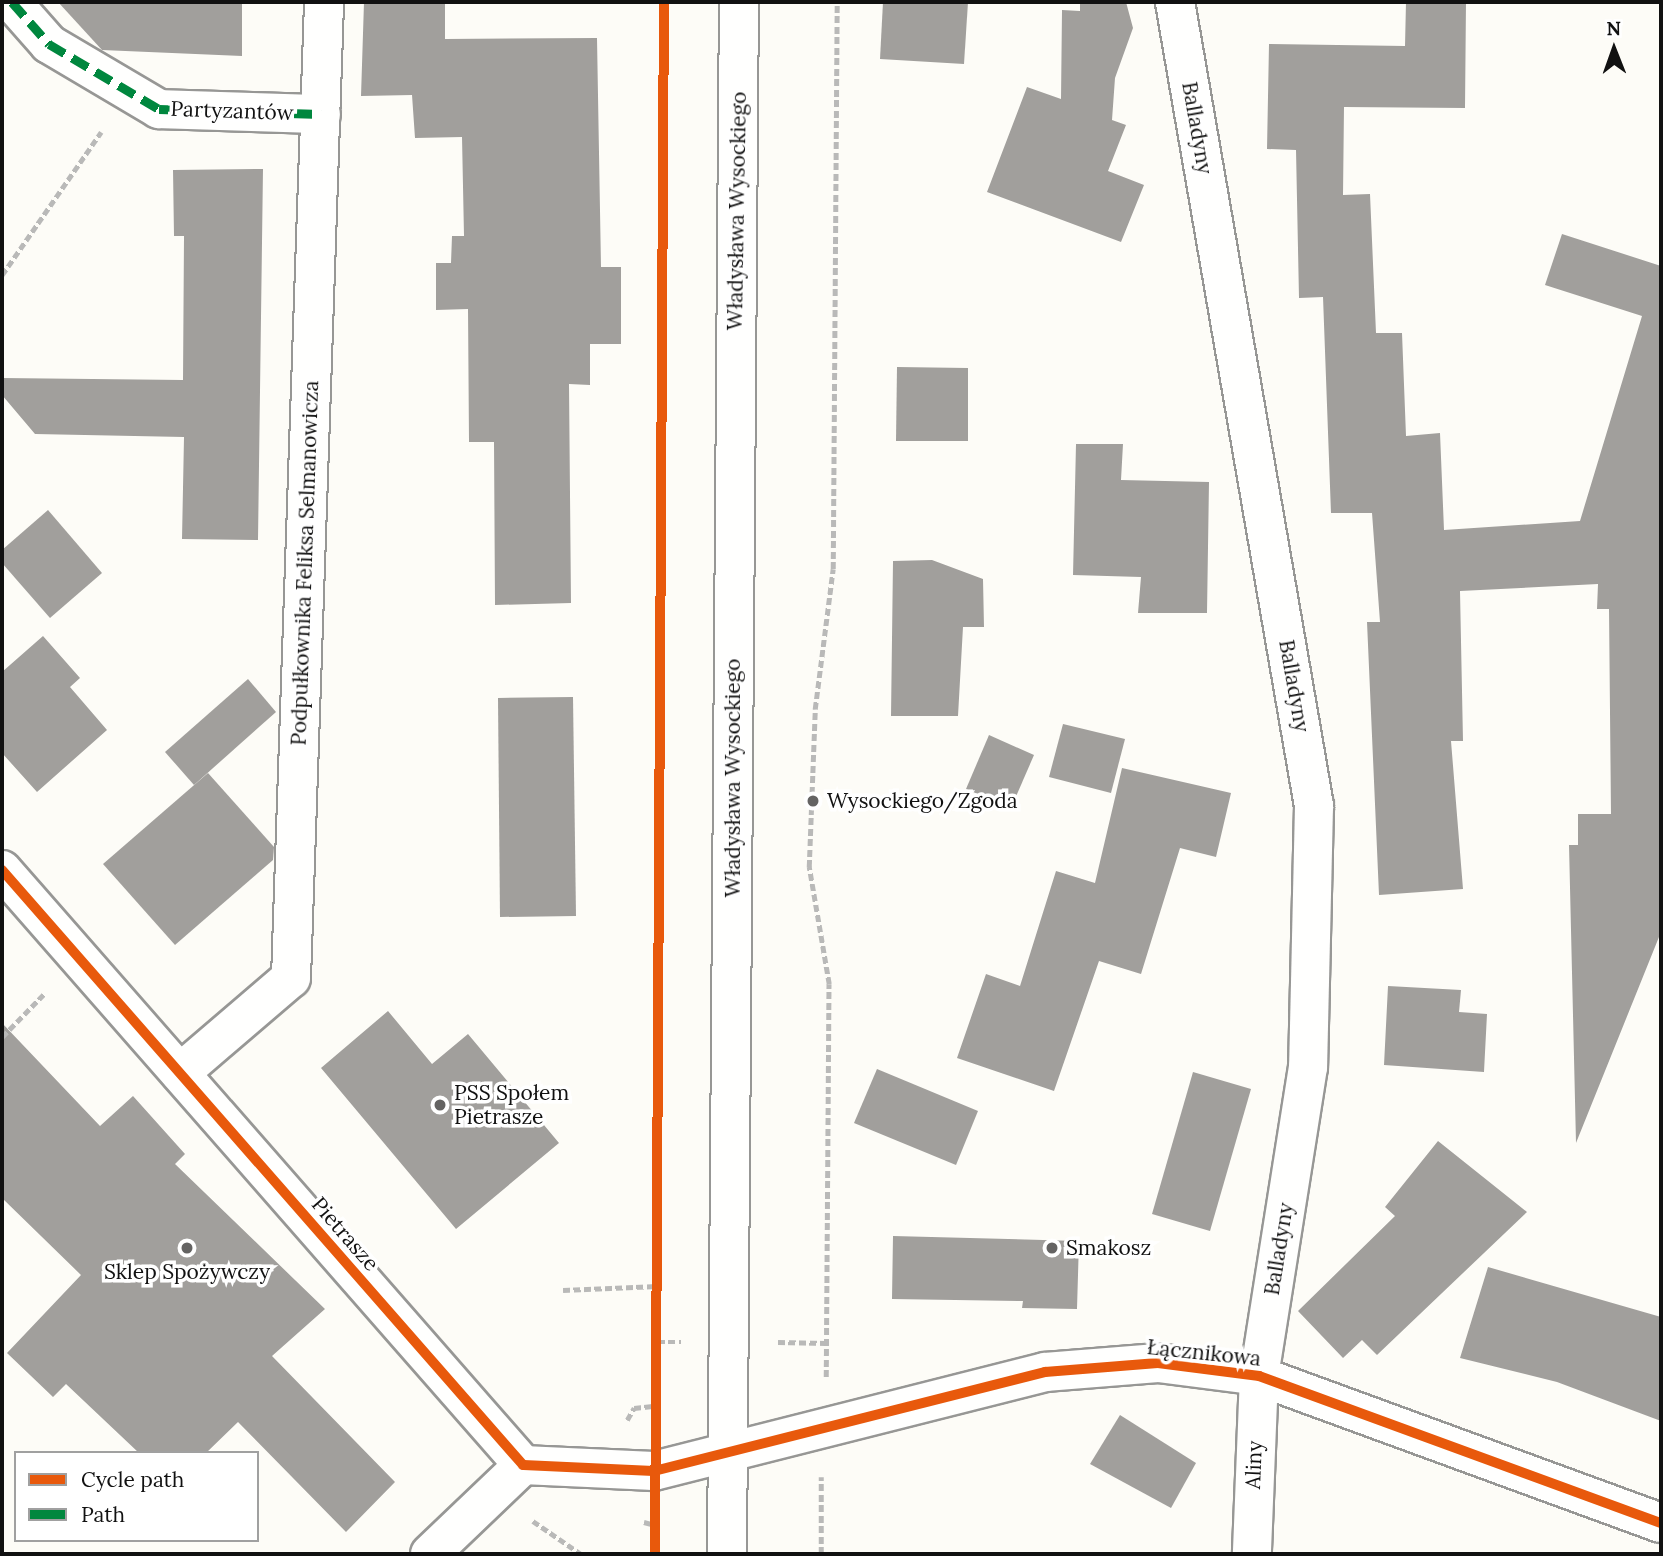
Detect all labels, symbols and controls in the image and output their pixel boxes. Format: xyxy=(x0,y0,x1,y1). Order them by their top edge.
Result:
north arrow xyxy=(1579,14,1649,84)
text: N xyxy=(1606,16,1621,40)
street label: Balladyny xyxy=(1176,80,1218,176)
street label: Władysława Wysockiego xyxy=(722,91,752,331)
street label: Partyzantów xyxy=(170,96,294,126)
street label: Podpułkownika Feliksa Selmanowicza xyxy=(286,380,324,746)
street label: Balladyny xyxy=(1273,638,1315,734)
street label: Władysława Wysockiego xyxy=(720,659,746,897)
place label: Wysockiego/Zgoda xyxy=(827,788,1018,814)
marker: Wysockiego/Zgoda xyxy=(805,793,821,809)
place label: PSS Społem Pietrasze xyxy=(454,1080,569,1130)
marker: PSS Społem Pietrasze xyxy=(432,1097,448,1113)
street label: Pietrasze xyxy=(306,1192,384,1276)
street label: Balladyny xyxy=(1259,1201,1299,1297)
place label: Smakosz xyxy=(1066,1235,1151,1261)
marker: Sklep Spożywczy xyxy=(179,1240,195,1256)
marker: Smakosz xyxy=(1044,1240,1060,1256)
place label: Sklep Spożywczy xyxy=(104,1259,270,1285)
street label: Łącznikowa xyxy=(1146,1334,1262,1372)
street label: Aliny xyxy=(1241,1440,1267,1490)
legend xyxy=(14,1451,259,1542)
text: Cycle path xyxy=(81,1466,184,1493)
text: Path xyxy=(81,1501,125,1528)

